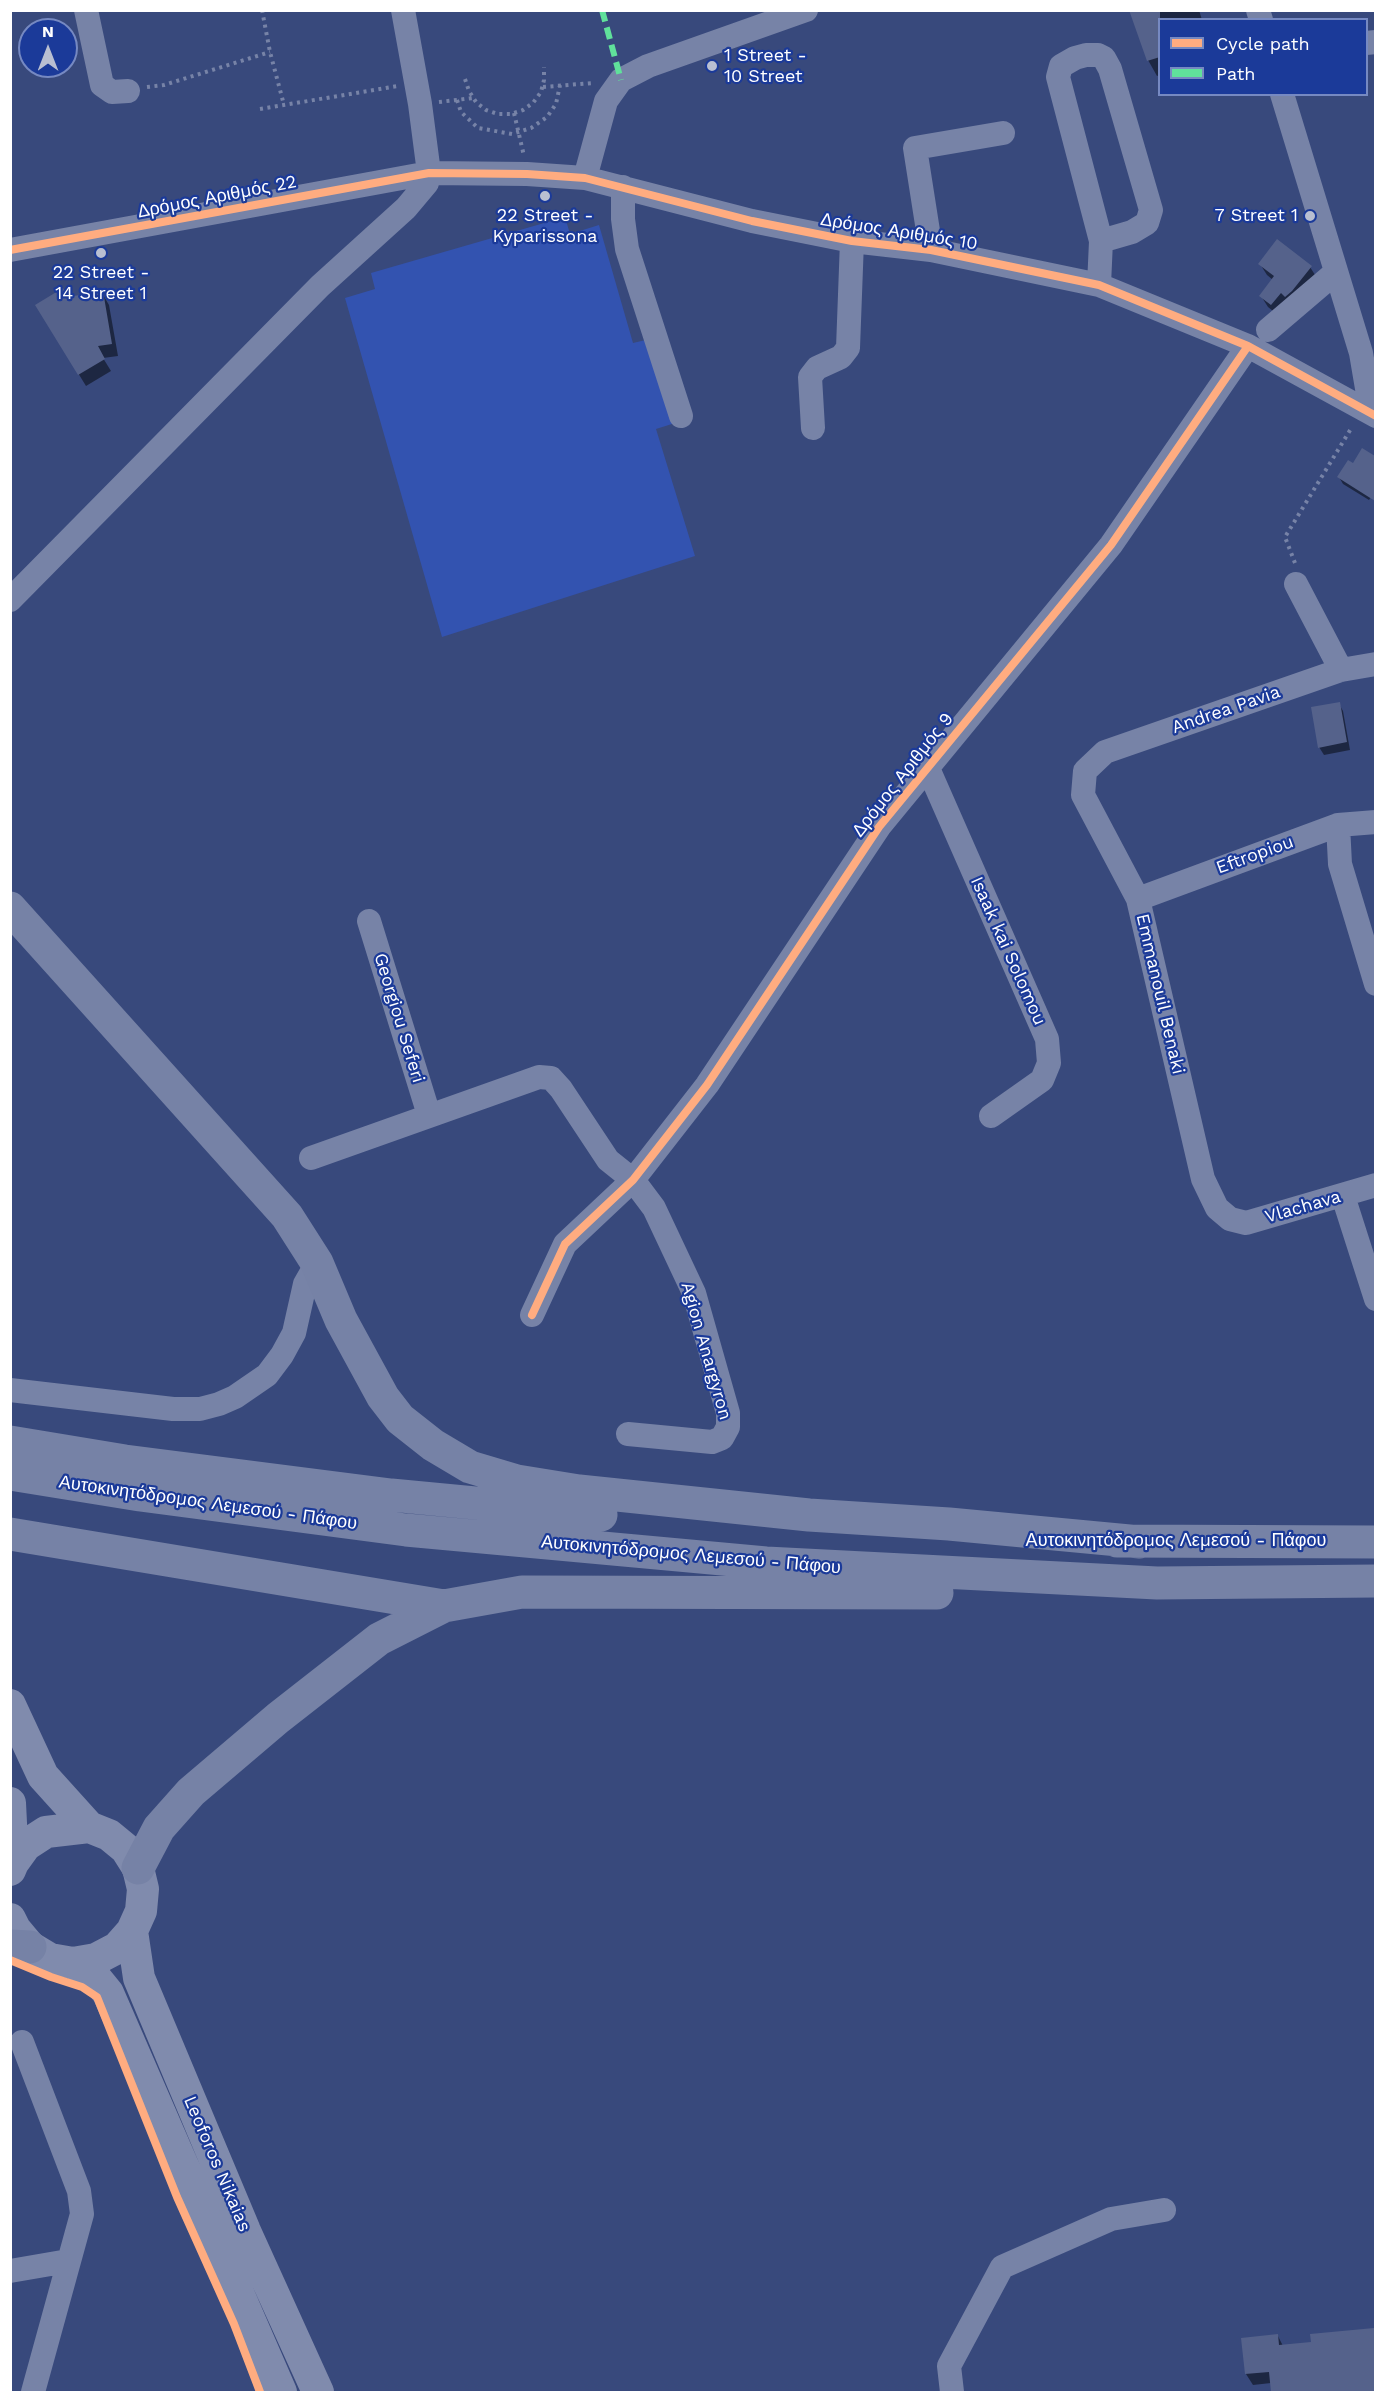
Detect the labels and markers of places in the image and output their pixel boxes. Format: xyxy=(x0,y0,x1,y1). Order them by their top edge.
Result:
place label: 1 Street - 10 Street xyxy=(724,45,807,88)
marker: 1 Street - 10 Street xyxy=(705,59,719,73)
marker: 22 Street - Kyparissona xyxy=(538,189,552,203)
place label: 22 Street - Kyparissona xyxy=(493,205,597,248)
place label: 7 Street 1 xyxy=(1214,205,1298,227)
marker: 7 Street 1 xyxy=(1303,209,1317,223)
marker: 22 Street - 14 Street 1 xyxy=(94,246,108,260)
place label: 22 Street - 14 Street 1 xyxy=(53,262,149,304)

